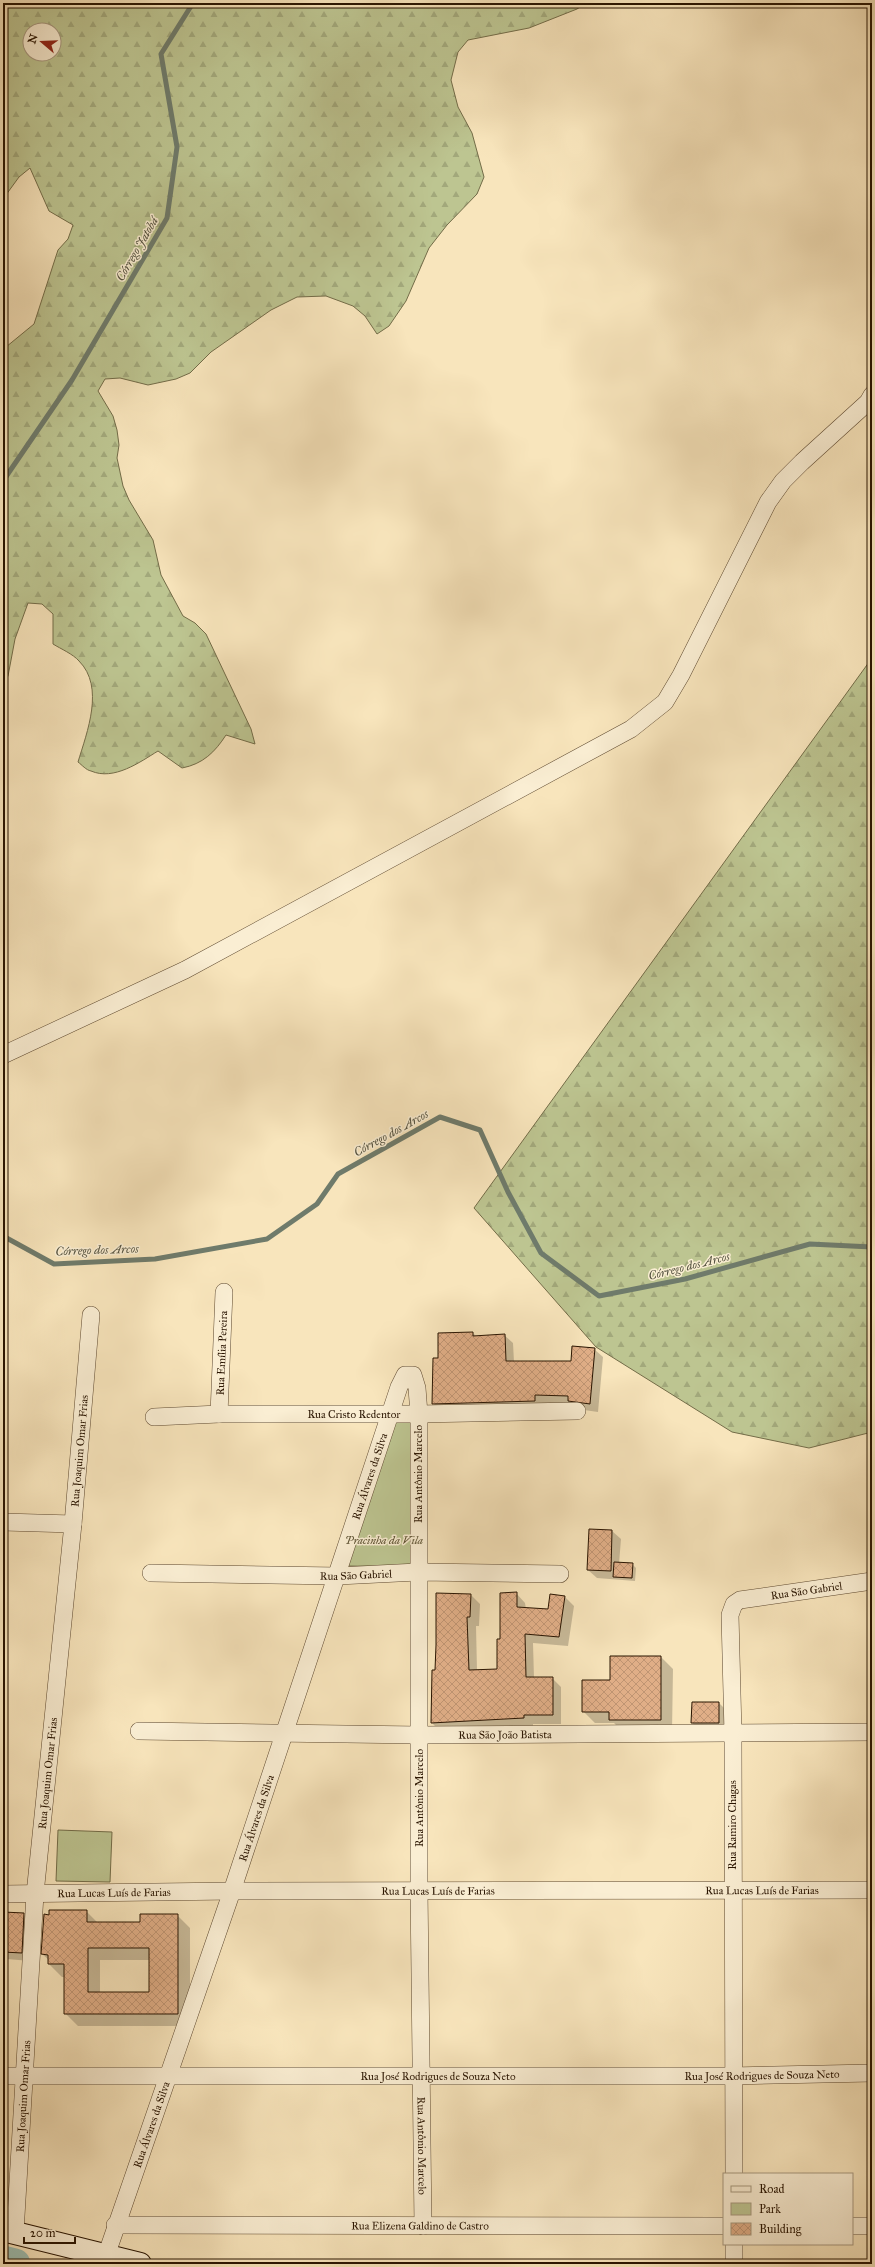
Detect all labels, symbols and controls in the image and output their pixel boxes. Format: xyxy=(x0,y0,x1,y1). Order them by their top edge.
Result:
north arrow xyxy=(22,22,62,62)
text: N xyxy=(25,32,41,45)
water label: Córrego Jatobá xyxy=(113,213,162,283)
water label: Córrego dos Arcos xyxy=(351,1106,431,1159)
water label: Córrego dos Arcos xyxy=(55,1242,139,1258)
water label: Córrego dos Arcos xyxy=(647,1249,732,1283)
street label: Rua Emília Pereira xyxy=(213,1310,230,1396)
street label: Rua Joaquim Omar Frias xyxy=(68,1394,91,1507)
street label: Rua Cristo Redentor xyxy=(307,1408,401,1421)
street label: Rua Antônio Marcelo xyxy=(412,1425,425,1523)
street label: Rua Álvares da Silva xyxy=(349,1431,390,1521)
park label: Pracinha da Vila xyxy=(345,1534,423,1547)
street label: Rua São Gabriel xyxy=(320,1567,392,1583)
street label: Rua São Gabriel xyxy=(770,1579,843,1602)
street label: Rua Joaquim Omar Frias xyxy=(35,1717,60,1830)
street label: Rua São João Batista xyxy=(458,1728,552,1742)
street label: Rua Antônio Marcelo xyxy=(413,1749,426,1847)
street label: Rua Álvares da Silva xyxy=(236,1773,277,1863)
street label: Rua Ramiro Chagas xyxy=(726,1780,739,1870)
street label: Rua Lucas Luís de Farias xyxy=(381,1884,495,1897)
street label: Rua Lucas Luís de Farias xyxy=(705,1884,819,1897)
street label: Rua Lucas Luís de Farias xyxy=(57,1885,171,1900)
street label: Rua Joaquim Omar Frias xyxy=(13,2040,33,2153)
street label: Rua José Rodrigues de Souza Neto xyxy=(684,2067,840,2084)
street label: Rua José Rodrigues de Souza Neto xyxy=(360,2070,516,2084)
street label: Rua Álvares da Silva xyxy=(130,2079,172,2169)
street label: Rua Antônio Marcelo xyxy=(415,2097,429,2195)
legend xyxy=(723,2173,853,2245)
text: Road xyxy=(759,2182,785,2196)
text: Park xyxy=(759,2202,781,2216)
scale bar xyxy=(24,2219,75,2245)
street label: Rua Elizena Galdino de Castro xyxy=(351,2219,489,2232)
text: Building xyxy=(759,2222,802,2237)
text: 20 m xyxy=(30,2226,56,2240)

